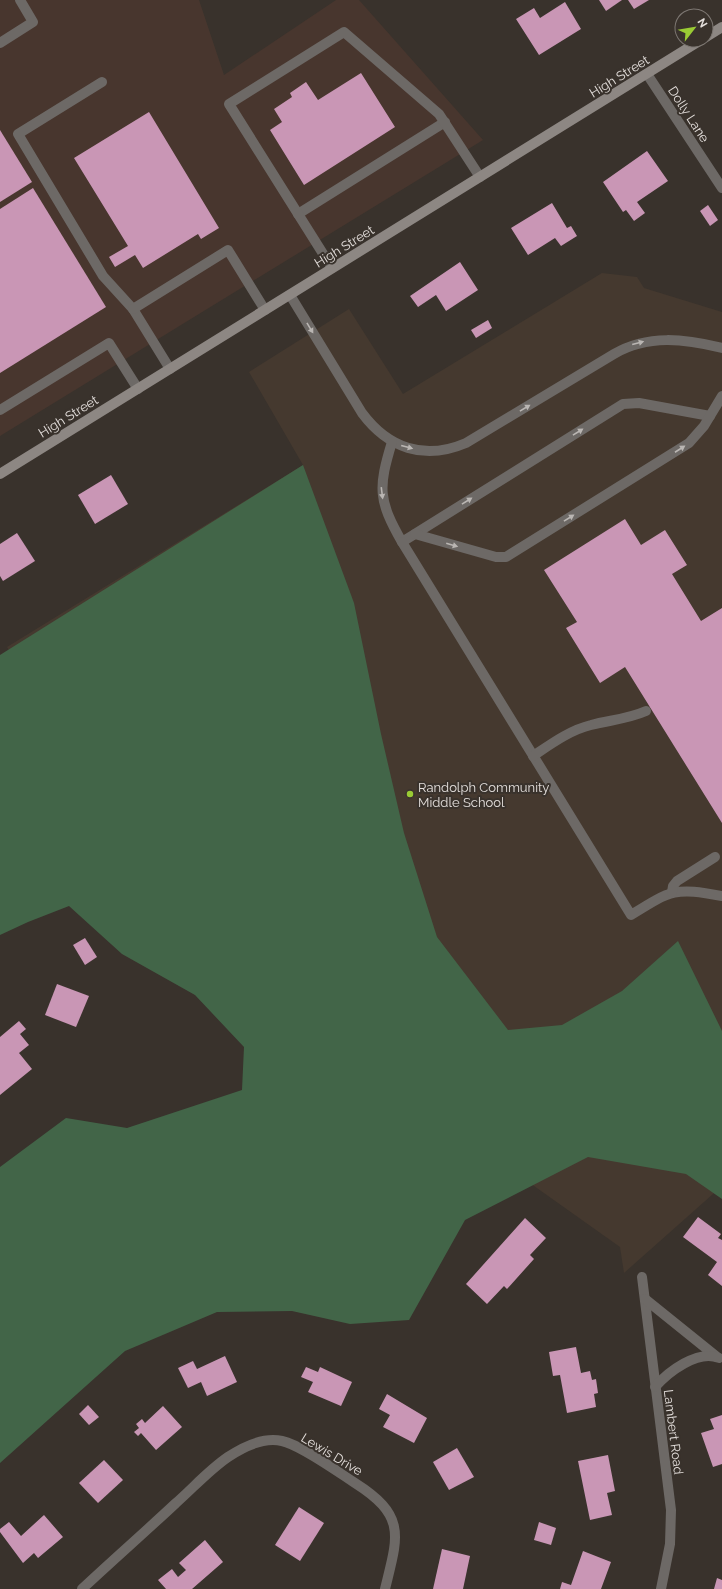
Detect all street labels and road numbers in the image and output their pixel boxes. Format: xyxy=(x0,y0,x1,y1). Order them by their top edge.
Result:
street label: High Street xyxy=(587,52,652,101)
street label: Dolly Lane xyxy=(665,83,712,145)
street label: High Street xyxy=(312,222,377,271)
street label: High Street xyxy=(36,392,101,441)
street label: Lambert Road xyxy=(661,1389,686,1475)
street label: Lewis Drive xyxy=(298,1430,365,1479)

